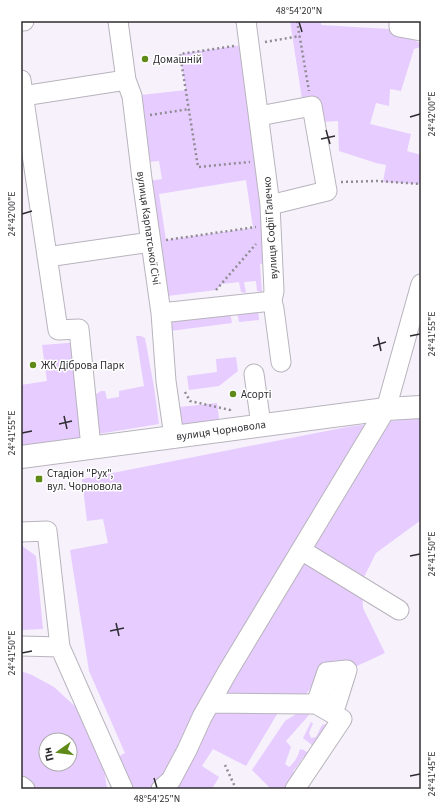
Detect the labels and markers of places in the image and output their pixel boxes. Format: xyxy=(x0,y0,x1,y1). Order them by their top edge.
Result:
place label: Домашній xyxy=(153,52,202,67)
marker: Домашній xyxy=(140,54,150,64)
place label: ЖК Діброва Парк xyxy=(41,358,125,373)
marker: ЖК Діброва Парк xyxy=(28,360,38,370)
place label: Асорті xyxy=(241,387,271,402)
marker: Асорті xyxy=(228,389,238,399)
place label: Стадіон "Рух", вул. Чорновола xyxy=(47,466,122,494)
marker: Стадіон "Рух", вул. Чорновола xyxy=(34,474,44,484)

